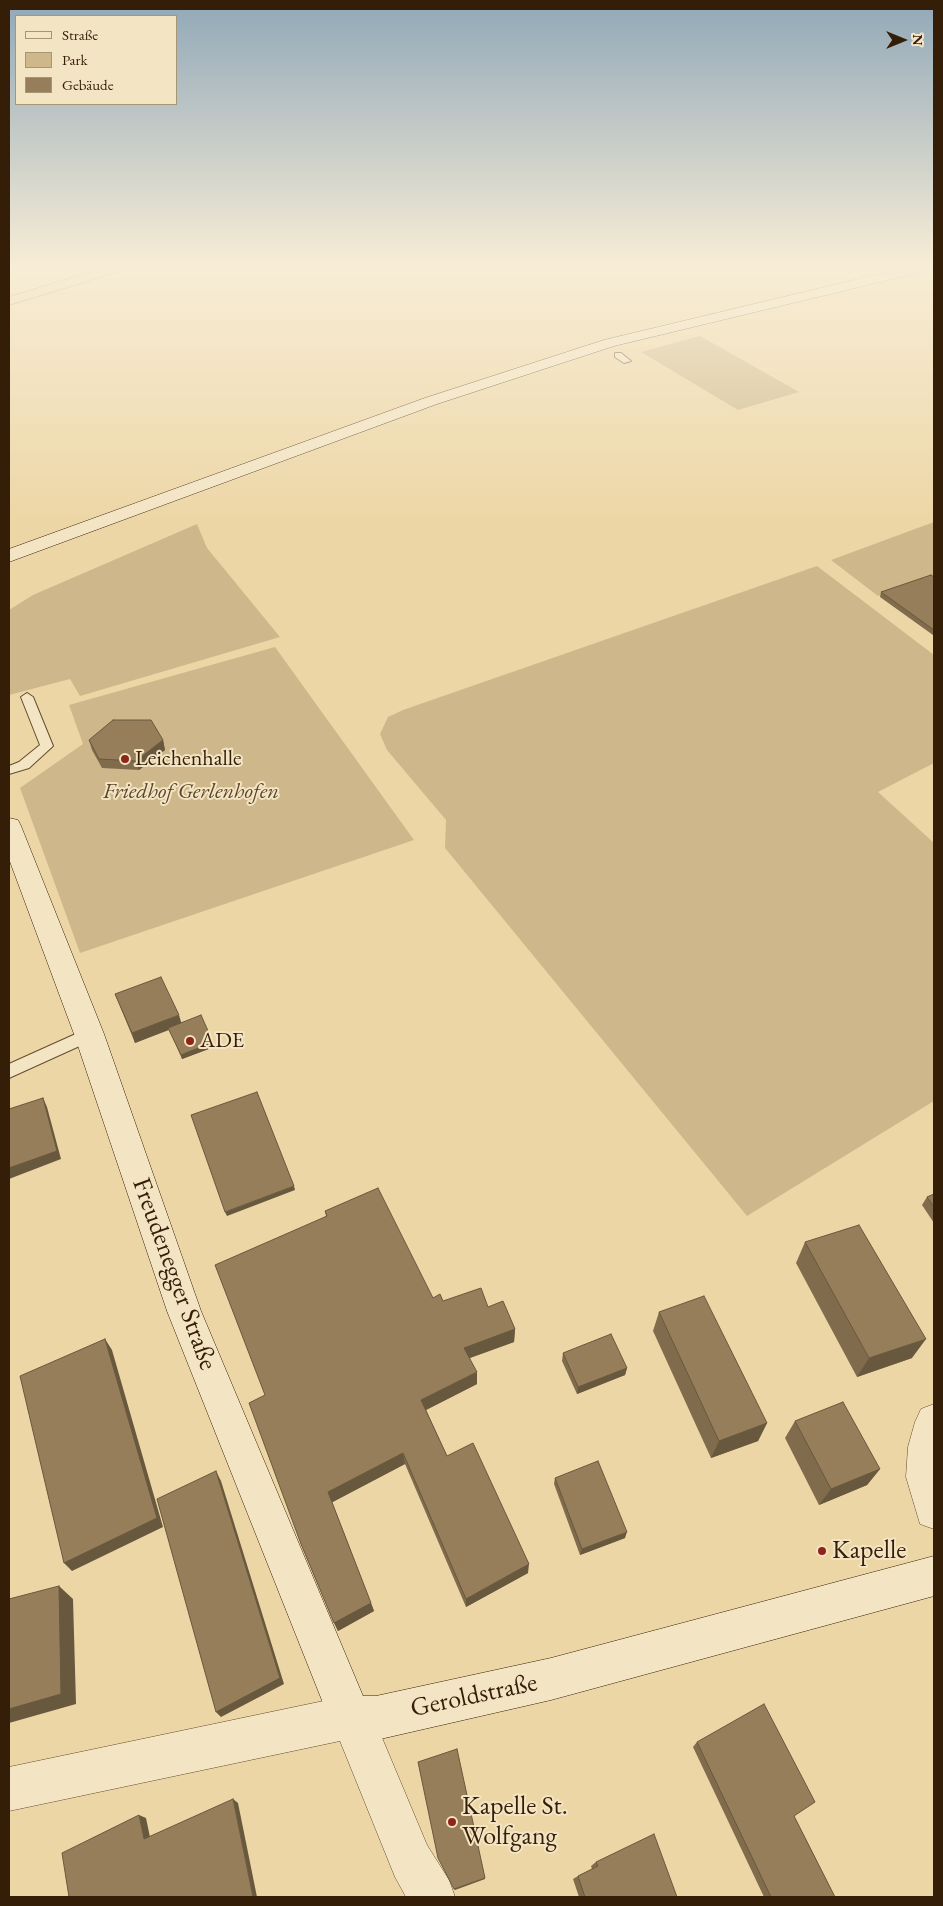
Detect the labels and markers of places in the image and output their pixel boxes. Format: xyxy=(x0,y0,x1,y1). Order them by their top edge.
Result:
place label: Leichenhalle xyxy=(135,746,242,772)
marker: Leichenhalle xyxy=(119,753,131,765)
place label: ADE xyxy=(200,1028,244,1054)
marker: ADE xyxy=(184,1035,196,1047)
place label: Kapelle xyxy=(832,1535,906,1567)
marker: Kapelle xyxy=(816,1545,828,1557)
place label: Kapelle St. Wolfgang xyxy=(462,1791,568,1852)
marker: Kapelle St. Wolfgang xyxy=(446,1816,458,1828)

